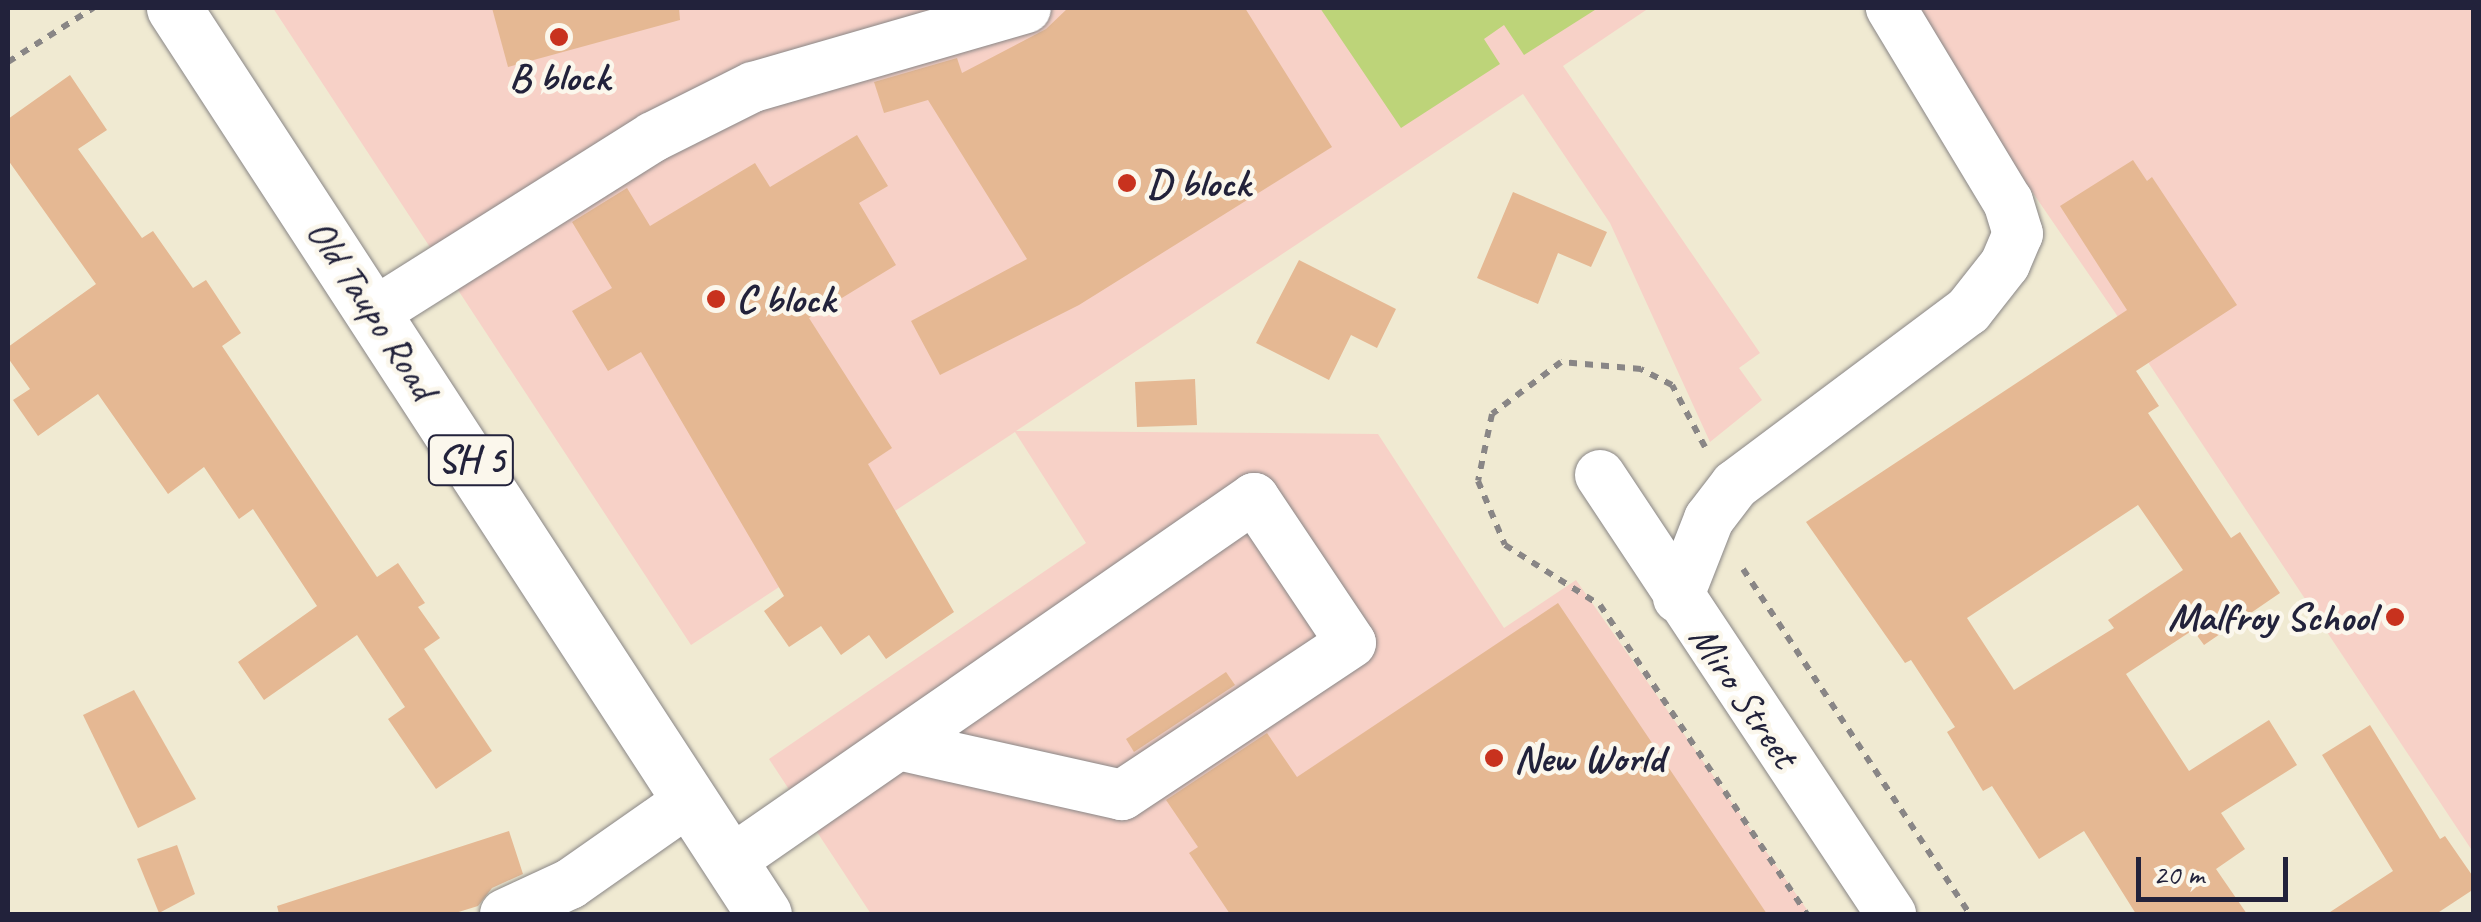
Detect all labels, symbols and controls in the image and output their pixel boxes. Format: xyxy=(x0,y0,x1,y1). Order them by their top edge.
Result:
marker: B block xyxy=(548,26,570,48)
place label: B block xyxy=(509,53,609,101)
place label: D block xyxy=(1147,159,1250,207)
marker: D block xyxy=(1116,172,1138,194)
street label: Old Taupo Road xyxy=(296,210,448,408)
place label: C block xyxy=(736,275,834,323)
marker: C block xyxy=(705,288,727,310)
road number: SH 5 xyxy=(426,427,516,493)
place label: Malfroy School xyxy=(2169,593,2375,641)
marker: Malfroy School xyxy=(2384,606,2406,628)
street label: Miro Street xyxy=(1679,615,1809,777)
place label: New World xyxy=(1514,734,1664,782)
marker: New World xyxy=(1483,747,1505,769)
scale bar xyxy=(2141,837,2294,899)
text: 20 m xyxy=(2153,855,2204,893)

